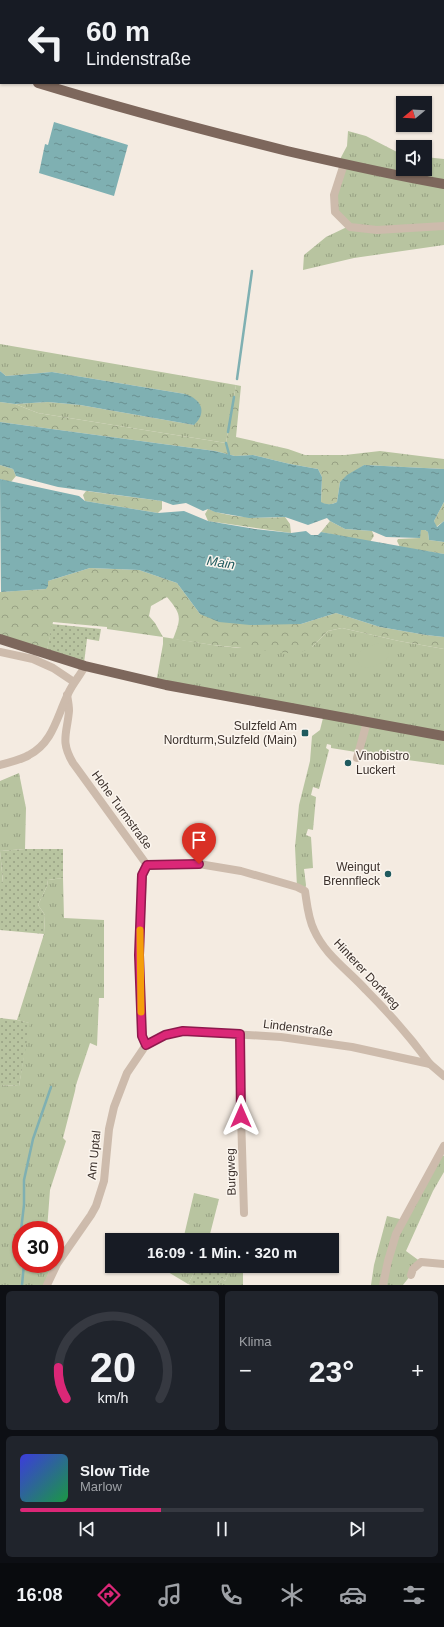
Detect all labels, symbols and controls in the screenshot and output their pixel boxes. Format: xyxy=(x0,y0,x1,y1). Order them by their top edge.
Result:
icon: left xyxy=(20,16,72,68)
text: 60 m xyxy=(86,16,150,47)
text: Lindenstraße xyxy=(86,49,191,69)
north arrow xyxy=(396,96,432,132)
map controls xyxy=(396,96,432,176)
button: sound xyxy=(396,140,432,176)
water label: Main xyxy=(206,553,236,572)
place label: Sulzfeld Am Nordturm,Sulzfeld (Main) xyxy=(164,719,297,747)
marker: Sulzfeld Am Nordturm,Sulzfeld (Main) xyxy=(300,728,310,738)
place label: Vinobistro Luckert xyxy=(356,749,409,777)
marker: Vinobistro Luckert xyxy=(343,758,353,768)
street label: Hohe Turmstraße xyxy=(89,768,155,852)
pin xyxy=(182,823,216,864)
icon: arrive xyxy=(188,829,210,851)
place label: Weingut Brennfleck xyxy=(323,860,381,888)
marker: Weingut Brennfleck xyxy=(383,869,393,879)
street label: Hinterer Dorfweg xyxy=(331,936,403,1012)
street label: Lindenstraße xyxy=(262,1017,334,1039)
position arrow xyxy=(220,1095,262,1137)
street label: Am Uptal xyxy=(84,1130,104,1180)
street label: Burgweg xyxy=(223,1148,239,1196)
speed limit sign: 30 xyxy=(12,1221,64,1273)
text: 16:09 · 1 Min. · 320 m xyxy=(147,1244,297,1261)
text: Klima xyxy=(239,1334,272,1349)
text: 20 xyxy=(89,1343,136,1390)
text: 23° xyxy=(309,1355,354,1388)
text: − xyxy=(239,1358,252,1383)
text: + xyxy=(411,1358,424,1383)
text: km/h xyxy=(97,1389,128,1405)
text: Slow Tide xyxy=(80,1462,150,1479)
text: Marlow xyxy=(80,1479,122,1494)
icon: previous xyxy=(76,1518,98,1540)
icon: pause xyxy=(211,1518,233,1540)
icon: next xyxy=(346,1518,368,1540)
icon: directions xyxy=(95,1581,123,1609)
icon: music xyxy=(156,1581,184,1609)
icon: phone xyxy=(217,1581,245,1609)
icon: climate xyxy=(278,1581,306,1609)
icon: car xyxy=(339,1581,367,1609)
icon: filters xyxy=(400,1581,428,1609)
text: 16:08 xyxy=(16,1585,62,1605)

